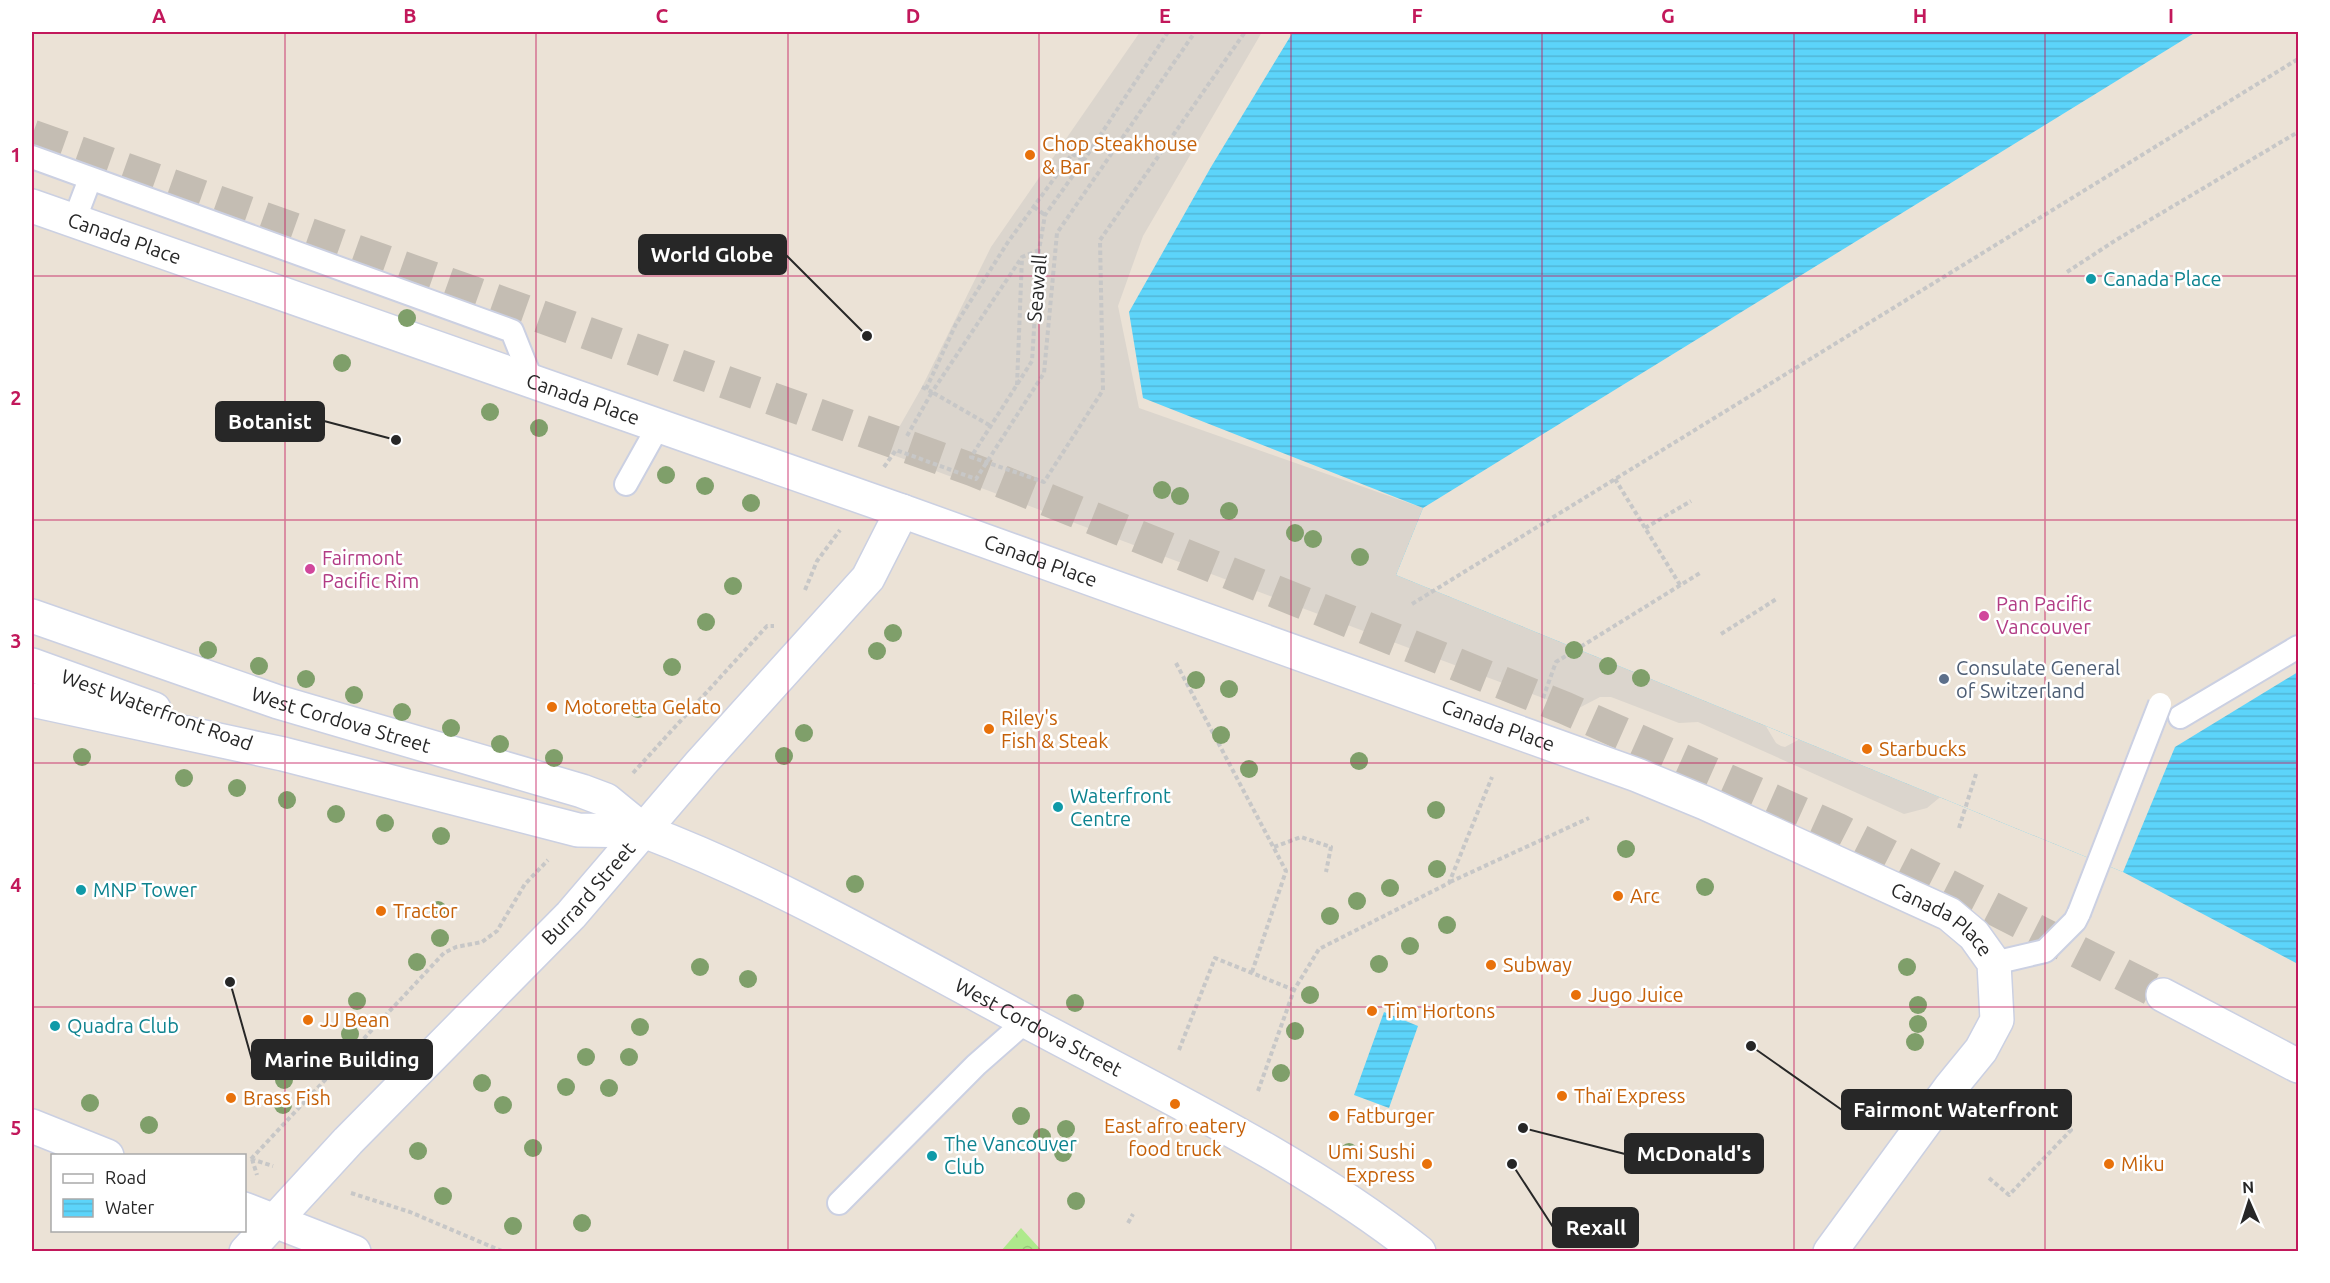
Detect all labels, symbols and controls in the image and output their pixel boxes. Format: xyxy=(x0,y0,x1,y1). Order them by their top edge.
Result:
text: A xyxy=(152,4,166,27)
text: B xyxy=(403,4,417,27)
text: C xyxy=(656,4,669,27)
text: D xyxy=(906,4,920,27)
text: E xyxy=(1159,4,1171,27)
text: F xyxy=(1411,4,1423,27)
text: G xyxy=(1661,4,1675,27)
text: H xyxy=(1913,4,1927,27)
text: I xyxy=(2168,4,2174,27)
place label: Chop Steakhouse & Bar xyxy=(1042,132,1198,178)
text: 1 xyxy=(10,143,22,166)
marker: Chop Steakhouse & Bar xyxy=(1023,148,1037,162)
street label: Canada Place xyxy=(65,207,184,268)
callout: World Globe xyxy=(639,235,786,274)
text: World Globe xyxy=(651,242,773,266)
street label: Seawall xyxy=(1022,253,1051,323)
place label: Canada Place xyxy=(2103,267,2222,290)
marker: Canada Place xyxy=(2084,272,2098,286)
street label: Canada Place xyxy=(523,368,643,429)
text: 2 xyxy=(10,386,22,409)
callout: Botanist xyxy=(216,402,324,441)
text: Botanist xyxy=(228,409,312,433)
street label: Canada Place xyxy=(981,529,1101,591)
place label: Fairmont Pacific Rim xyxy=(322,546,419,592)
marker: Fairmont Pacific Rim xyxy=(303,562,317,576)
place label: Pan Pacific Vancouver xyxy=(1996,592,2092,638)
marker: Pan Pacific Vancouver xyxy=(1977,609,1991,623)
text: 3 xyxy=(10,629,22,652)
place label: Consulate General of Switzerland xyxy=(1956,656,2120,702)
street label: West Waterfront Road xyxy=(58,664,256,755)
marker: Consulate General of Switzerland xyxy=(1937,672,1951,686)
street label: West Cordova Street xyxy=(248,682,433,757)
street label: Canada Place xyxy=(1439,694,1558,756)
place label: Motoretta Gelato xyxy=(564,695,721,718)
marker: Motoretta Gelato xyxy=(545,700,559,714)
place label: Riley's Fish & Steak xyxy=(1001,706,1108,752)
marker: Riley's Fish & Steak xyxy=(982,722,996,736)
place label: Starbucks xyxy=(1879,737,1966,760)
marker: Starbucks xyxy=(1860,742,1874,756)
place label: Waterfront Centre xyxy=(1070,784,1171,830)
marker: Waterfront Centre xyxy=(1051,800,1065,814)
street label: Burrard Street xyxy=(537,837,640,949)
text: 4 xyxy=(10,873,22,896)
street label: Canada Place xyxy=(1888,877,1997,961)
place label: MNP Tower xyxy=(93,878,198,901)
marker: MNP Tower xyxy=(74,883,88,897)
place label: Arc xyxy=(1630,884,1660,907)
marker: Arc xyxy=(1611,889,1625,903)
place label: Tractor xyxy=(393,899,458,922)
marker: Tractor xyxy=(374,904,388,918)
place label: Subway xyxy=(1503,953,1572,976)
marker: Subway xyxy=(1484,958,1498,972)
street label: West Cordova Street xyxy=(951,973,1126,1081)
place label: Jugo Juice xyxy=(1588,983,1683,1006)
marker: Jugo Juice xyxy=(1569,988,1583,1002)
place label: Tim Hortons xyxy=(1384,999,1495,1022)
marker: Tim Hortons xyxy=(1365,1004,1379,1018)
place label: JJ Bean xyxy=(320,1008,390,1031)
marker: JJ Bean xyxy=(301,1013,315,1027)
place label: Quadra Club xyxy=(67,1014,179,1037)
marker: Quadra Club xyxy=(48,1019,62,1033)
callout: Marine Building xyxy=(252,1040,432,1079)
text: Marine Building xyxy=(264,1047,420,1071)
place label: Thaï Express xyxy=(1574,1084,1685,1107)
place label: Brass Fish xyxy=(243,1086,331,1109)
marker: Thaï Express xyxy=(1555,1089,1569,1103)
callout: Fairmont Waterfront xyxy=(1842,1090,2071,1129)
marker: Brass Fish xyxy=(224,1091,238,1105)
marker: East afro eatery food truck xyxy=(1168,1097,1182,1111)
text: Fairmont Waterfront xyxy=(1853,1097,2059,1121)
place label: Fatburger xyxy=(1346,1104,1435,1127)
marker: Fatburger xyxy=(1327,1109,1341,1123)
place label: East afro eatery food truck xyxy=(1104,1114,1246,1160)
text: 5 xyxy=(10,1116,22,1139)
place label: The Vancouver Club xyxy=(944,1132,1077,1178)
callout: McDonald's xyxy=(1625,1134,1763,1173)
place label: Umi Sushi Express xyxy=(1328,1140,1415,1186)
text: McDonald's xyxy=(1637,1141,1751,1165)
marker: The Vancouver Club xyxy=(925,1149,939,1163)
place label: Miku xyxy=(2121,1152,2165,1175)
legend xyxy=(51,1154,246,1232)
marker: Umi Sushi Express xyxy=(1420,1157,1434,1171)
marker: Miku xyxy=(2102,1157,2116,1171)
text: Road xyxy=(105,1167,147,1187)
north arrow xyxy=(2219,1172,2279,1232)
text: N xyxy=(2242,1178,2255,1196)
text: Water xyxy=(105,1197,155,1217)
callout: Rexall xyxy=(1553,1208,1638,1247)
text: Rexall xyxy=(1566,1215,1626,1239)

